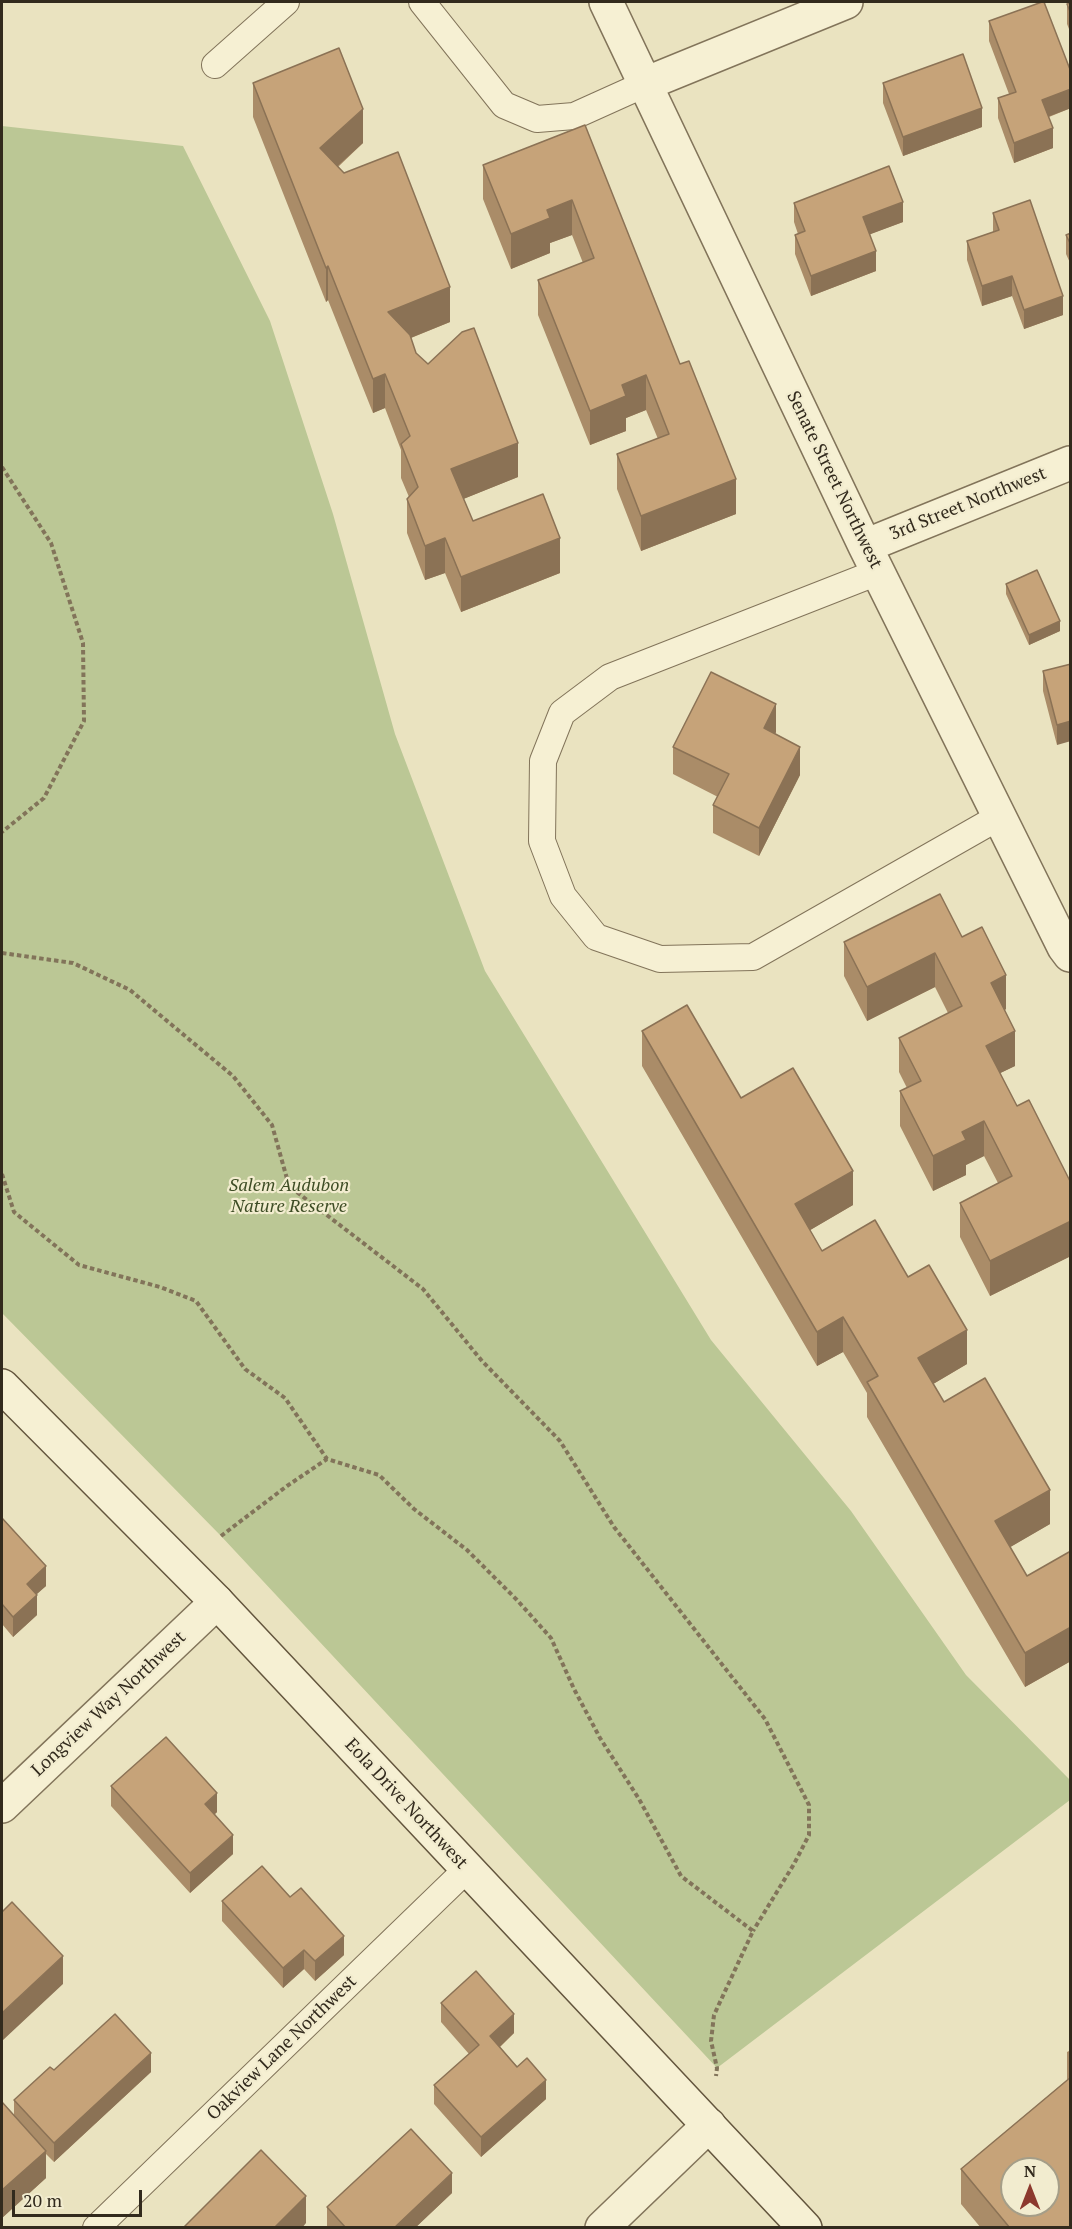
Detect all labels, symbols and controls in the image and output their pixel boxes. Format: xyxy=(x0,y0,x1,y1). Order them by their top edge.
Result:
street label: Senate Street Northwest xyxy=(782,388,886,572)
street label: 3rd Street Northwest xyxy=(887,463,1049,545)
park label: Salem Audubon Nature Reserve xyxy=(229,1175,349,1218)
street label: Longview Way Northwest xyxy=(27,1627,191,1781)
street label: Eola Drive Northwest xyxy=(340,1734,472,1874)
street label: Oakview Lane Northwest xyxy=(203,1971,361,2125)
north arrow xyxy=(1000,2157,1060,2217)
text: N xyxy=(1024,2160,1036,2182)
scale bar xyxy=(15,2178,146,2216)
text: 20 m xyxy=(23,2188,62,2212)

